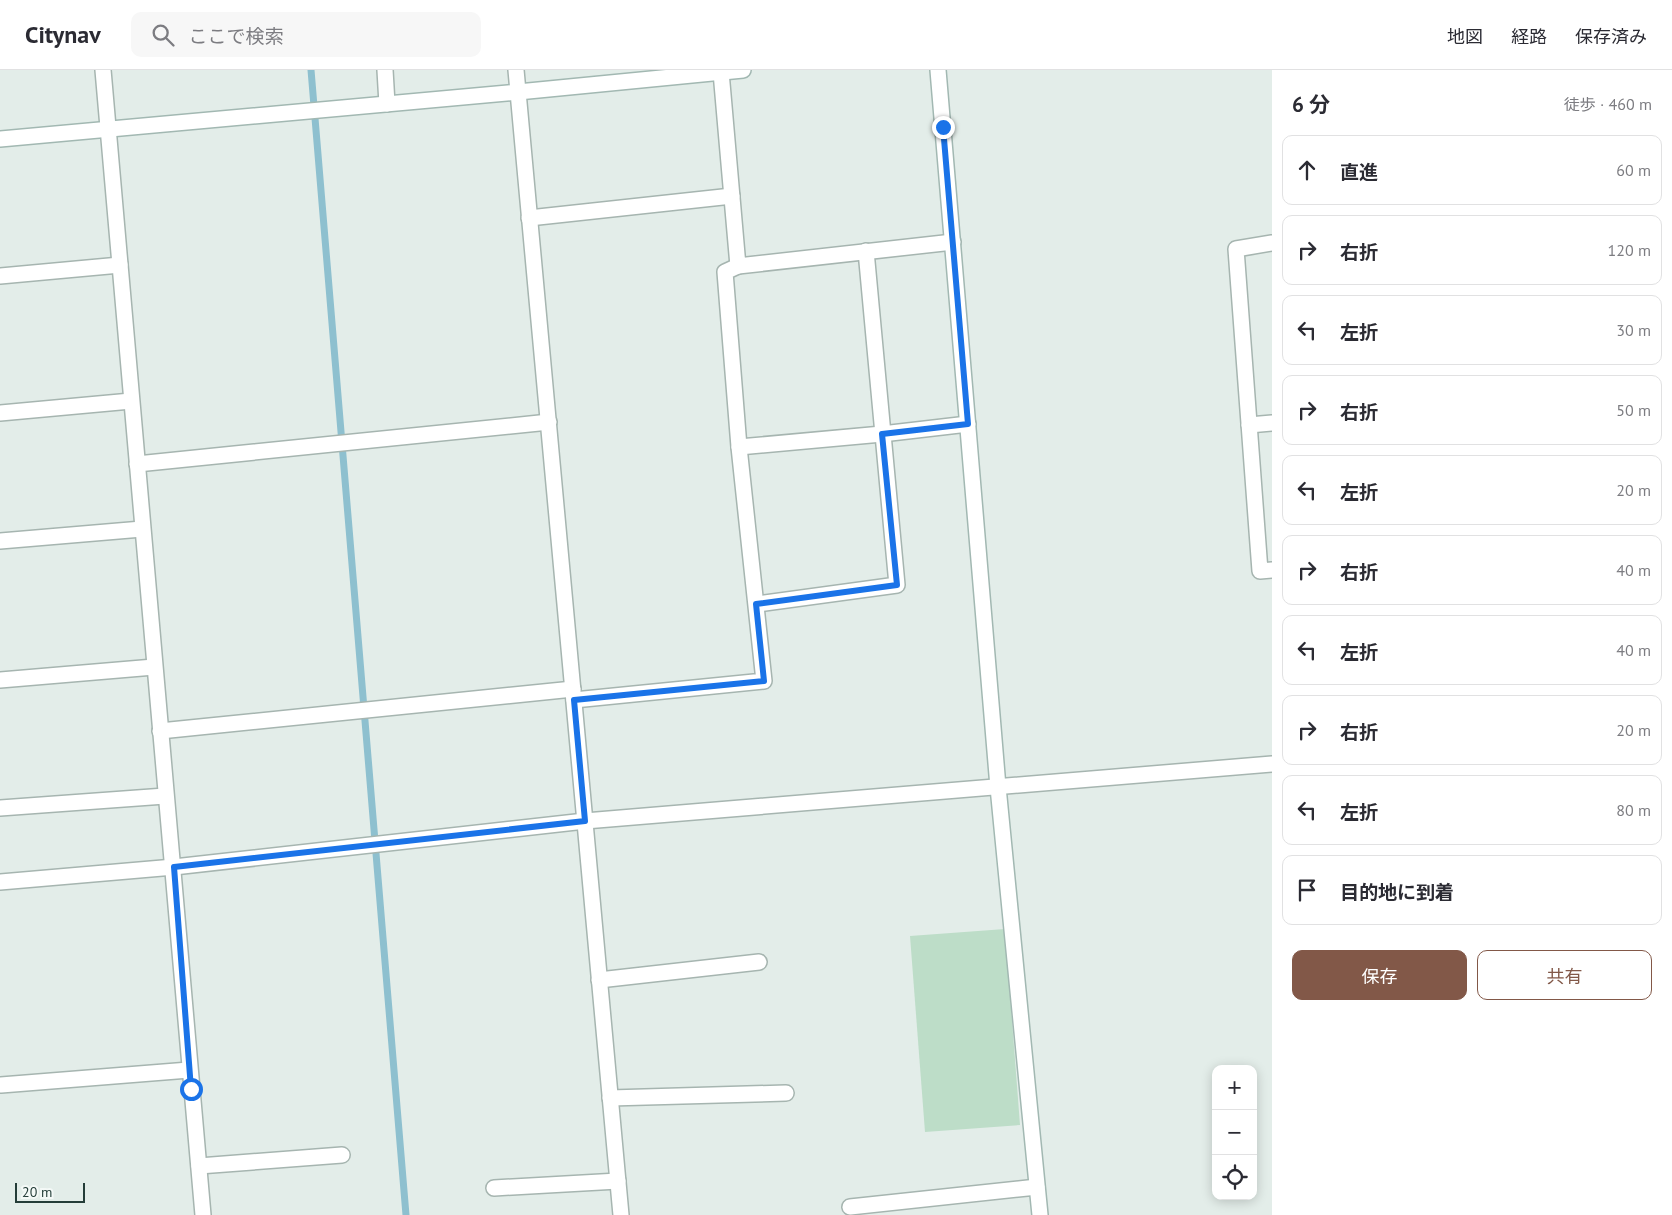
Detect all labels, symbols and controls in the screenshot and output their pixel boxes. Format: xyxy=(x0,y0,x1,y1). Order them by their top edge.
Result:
search box xyxy=(131,12,481,57)
text: Citynav xyxy=(25,19,101,50)
icon: search xyxy=(149,21,177,49)
text: ここで検索 xyxy=(189,24,284,48)
text: 地図 xyxy=(1447,25,1483,48)
text: 経路 xyxy=(1511,25,1547,48)
text: 保存済み xyxy=(1575,25,1647,48)
text: 6 分 xyxy=(1292,91,1330,118)
text: 徒歩 · 460 m xyxy=(1564,94,1652,114)
route end xyxy=(932,116,955,139)
icon: ahead xyxy=(1293,156,1321,184)
text: 直進 xyxy=(1340,160,1378,184)
text: 60 m xyxy=(1616,160,1651,180)
icon: right xyxy=(1293,236,1321,264)
text: 右折 xyxy=(1340,240,1378,264)
text: 120 m xyxy=(1608,240,1651,260)
icon: left xyxy=(1293,316,1321,344)
text: 左折 xyxy=(1340,320,1378,344)
text: 30 m xyxy=(1616,320,1651,340)
icon: right xyxy=(1293,396,1321,424)
text: 右折 xyxy=(1340,400,1378,424)
text: 50 m xyxy=(1616,400,1651,420)
icon: left xyxy=(1293,476,1321,504)
text: 左折 xyxy=(1340,480,1378,504)
text: 20 m xyxy=(1616,480,1651,500)
icon: right xyxy=(1293,556,1321,584)
text: 右折 xyxy=(1340,560,1378,584)
text: 40 m xyxy=(1616,560,1651,580)
icon: left xyxy=(1293,636,1321,664)
text: 左折 xyxy=(1340,640,1378,664)
text: 40 m xyxy=(1616,640,1651,660)
icon: right xyxy=(1293,716,1321,744)
text: 右折 xyxy=(1340,720,1378,744)
text: 20 m xyxy=(1616,720,1651,740)
icon: left xyxy=(1293,796,1321,824)
text: 左折 xyxy=(1340,800,1378,824)
text: 80 m xyxy=(1616,800,1651,820)
icon: arrive xyxy=(1293,876,1321,904)
text: 目的地に到着 xyxy=(1340,880,1454,904)
button: 保存 xyxy=(1292,950,1467,1000)
button: 共有 xyxy=(1477,950,1652,1000)
map controls xyxy=(1212,1065,1257,1200)
button: + xyxy=(1212,1065,1257,1110)
route start xyxy=(180,1078,203,1101)
button: − xyxy=(1212,1110,1257,1155)
button: locate xyxy=(1212,1155,1257,1200)
scale bar xyxy=(15,1180,85,1203)
text: 20 m xyxy=(22,1183,52,1201)

